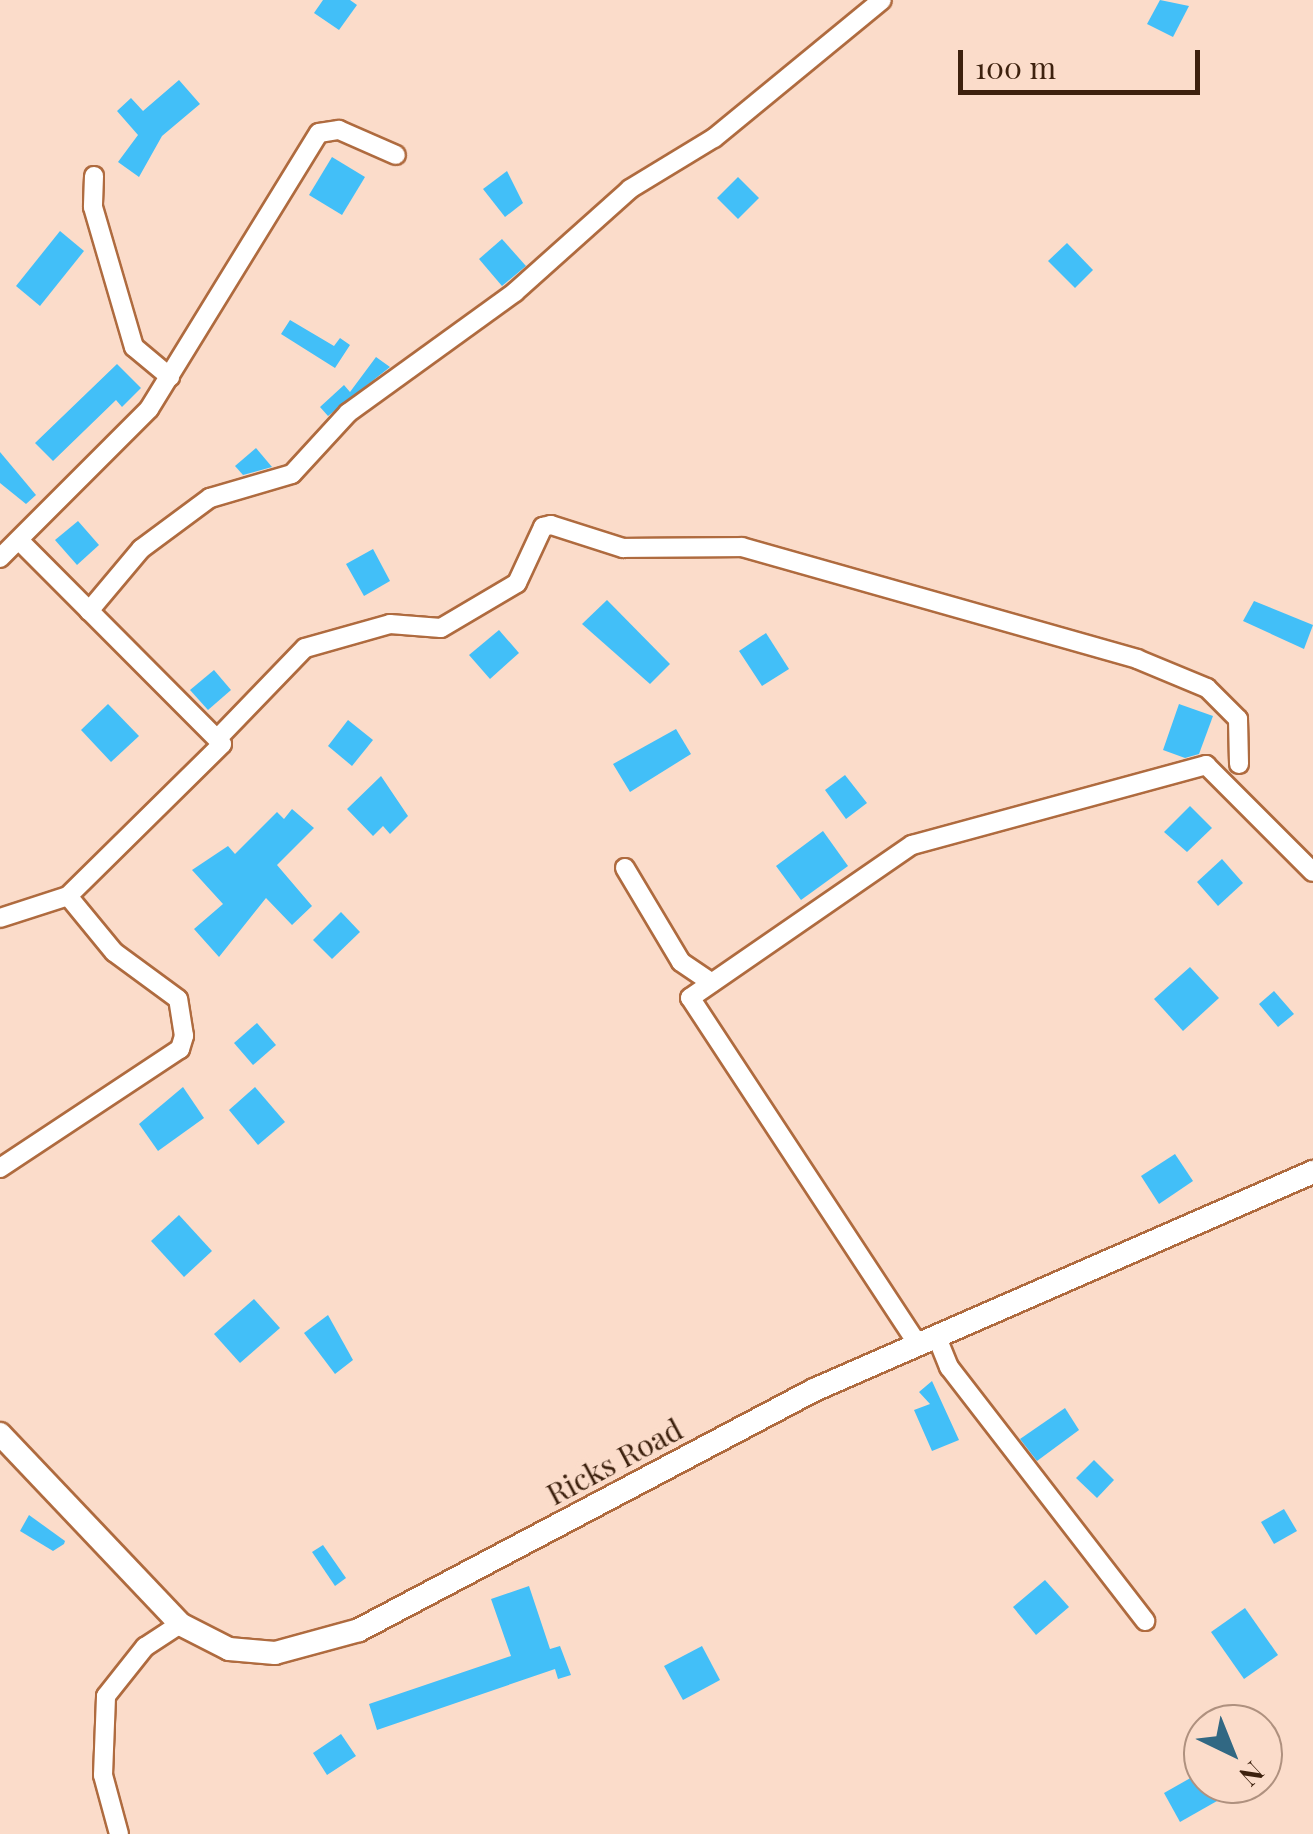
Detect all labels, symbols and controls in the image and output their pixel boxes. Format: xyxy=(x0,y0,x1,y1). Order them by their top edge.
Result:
scale bar xyxy=(963,30,1206,92)
text: 100 m xyxy=(975,47,1056,87)
street label: Ricks Road xyxy=(540,1410,688,1512)
north arrow xyxy=(1183,1704,1283,1804)
text: N xyxy=(1232,1754,1272,1795)

